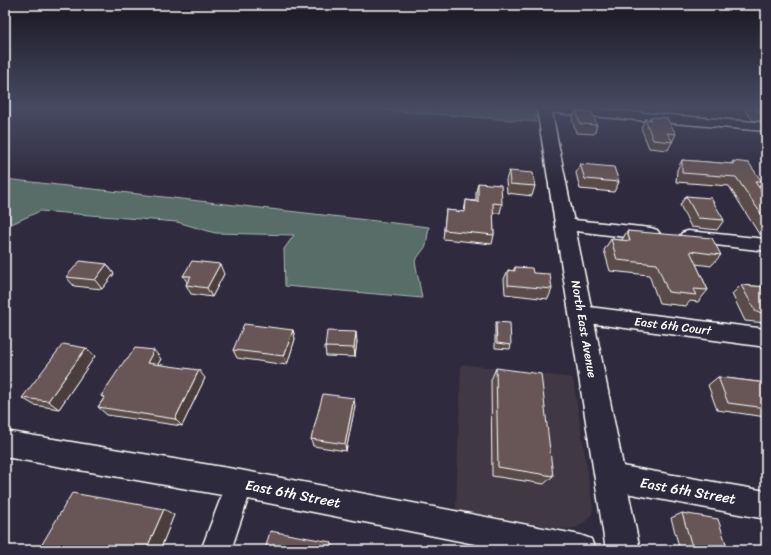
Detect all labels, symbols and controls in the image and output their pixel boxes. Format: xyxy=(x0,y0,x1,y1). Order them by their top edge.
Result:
street label: North East Avenue xyxy=(565,278,603,380)
street label: East 6th Court xyxy=(633,310,714,342)
street label: East 6th Street xyxy=(638,470,738,512)
street label: East 6th Street xyxy=(243,473,343,515)

